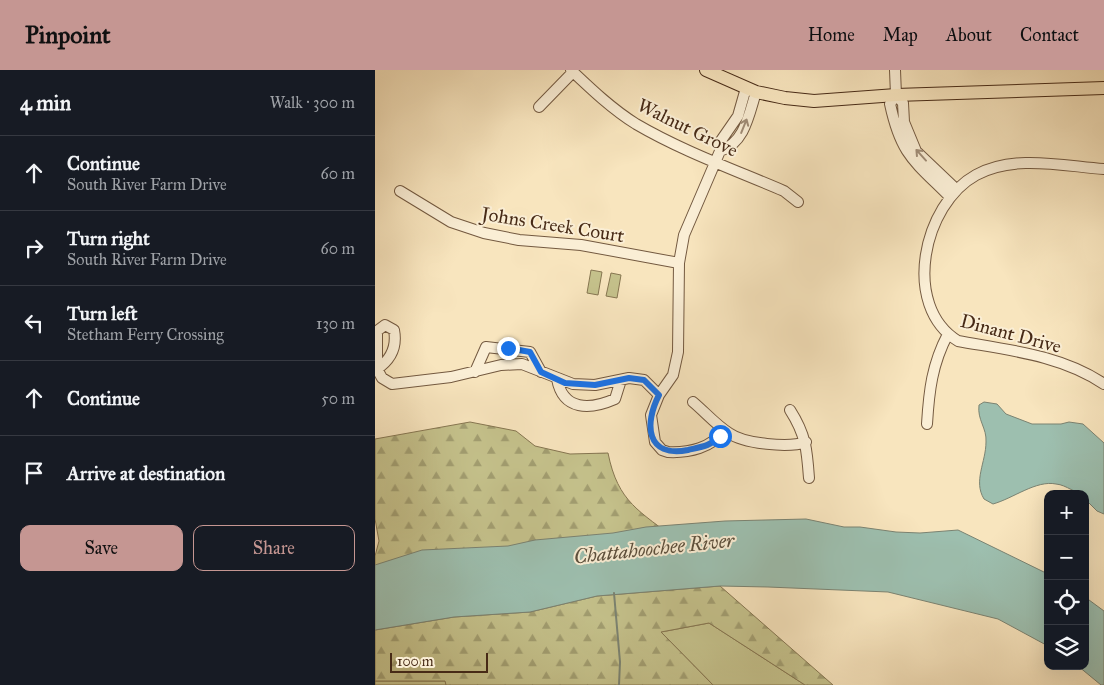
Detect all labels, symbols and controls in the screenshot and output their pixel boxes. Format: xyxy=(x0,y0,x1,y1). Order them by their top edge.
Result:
text: Pinpoint xyxy=(25,20,111,50)
text: Home xyxy=(808,24,855,46)
text: Map xyxy=(883,24,918,46)
text: About xyxy=(946,24,992,46)
text: Contact xyxy=(1020,24,1079,46)
text: 4 min xyxy=(20,90,71,116)
text: Walk · 300 m xyxy=(270,93,355,112)
street label: Walnut Grove xyxy=(634,93,742,162)
one-way arrow xyxy=(740,119,750,134)
one-way arrow xyxy=(915,148,927,161)
text: Continue xyxy=(67,152,140,175)
icon: ahead xyxy=(20,159,48,187)
text: 60 m xyxy=(321,164,355,183)
text: South River Farm Drive xyxy=(67,175,227,194)
street label: Johns Creek Court xyxy=(478,202,626,248)
text: Turn right xyxy=(67,227,150,250)
icon: right xyxy=(20,234,48,262)
text: 60 m xyxy=(321,239,355,258)
text: South River Farm Drive xyxy=(67,250,227,269)
text: Turn left xyxy=(67,302,137,325)
icon: left xyxy=(20,309,48,337)
street label: Dinant Drive xyxy=(958,309,1064,358)
text: 130 m xyxy=(316,314,355,333)
text: Stetham Ferry Crossing xyxy=(67,325,224,344)
route end xyxy=(497,337,520,360)
icon: ahead xyxy=(20,384,48,412)
text: Continue xyxy=(67,387,140,410)
text: 50 m xyxy=(321,389,355,408)
route start xyxy=(709,425,732,448)
icon: arrive xyxy=(20,459,48,487)
text: Arrive at destination xyxy=(67,462,225,485)
map controls xyxy=(1044,490,1089,670)
button: + xyxy=(1044,490,1089,535)
button: Save xyxy=(20,525,183,571)
button: Share xyxy=(193,525,355,571)
water label: Chattahoochee River xyxy=(573,527,737,568)
button: − xyxy=(1044,535,1089,580)
button: locate xyxy=(1044,580,1089,625)
button: layers xyxy=(1044,625,1089,670)
scale bar xyxy=(390,650,487,673)
text: 100 m xyxy=(397,653,434,670)

